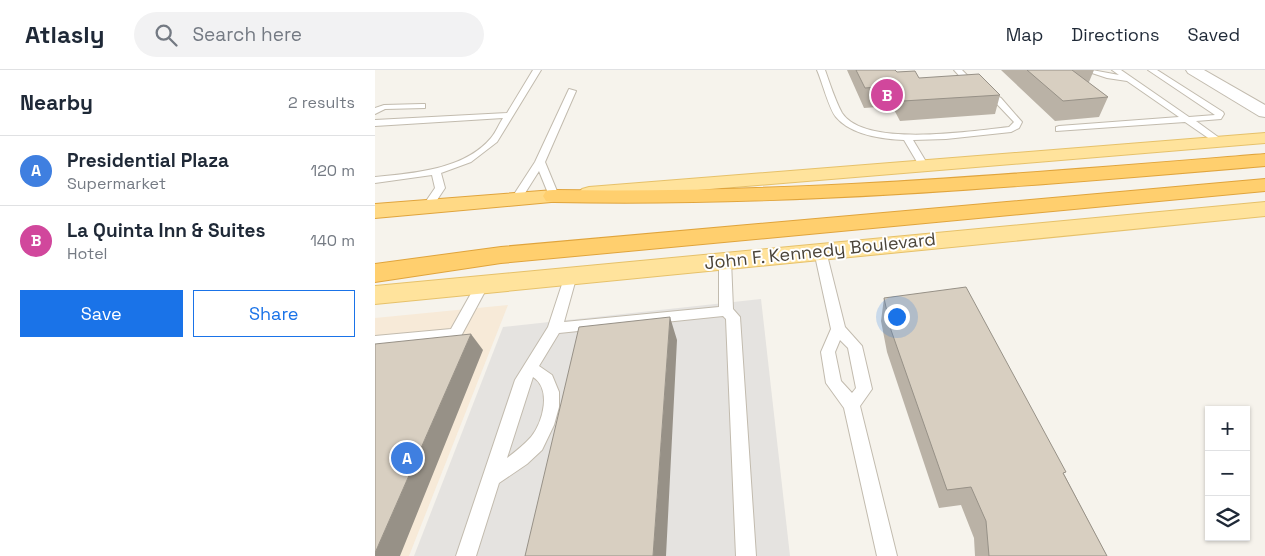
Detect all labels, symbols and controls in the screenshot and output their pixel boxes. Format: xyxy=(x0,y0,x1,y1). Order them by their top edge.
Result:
search box xyxy=(134,12,484,57)
text: Atlasly xyxy=(25,19,104,50)
icon: search xyxy=(152,21,180,49)
text: Search here xyxy=(192,22,302,47)
text: Map xyxy=(1006,23,1043,46)
text: Directions xyxy=(1071,23,1160,46)
text: Saved xyxy=(1188,23,1240,46)
pin: B xyxy=(871,76,903,114)
text: Nearby xyxy=(20,89,93,116)
text: 2 results xyxy=(288,92,355,113)
text: Presidential Plaza xyxy=(67,148,229,173)
text: A xyxy=(31,160,41,181)
text: 120 m xyxy=(311,160,355,181)
text: Supermarket xyxy=(67,173,166,194)
text: La Quinta Inn & Suites xyxy=(67,218,265,243)
street label: John F. Kennedy Boulevard xyxy=(703,227,937,274)
text: B xyxy=(31,230,41,251)
text: 140 m xyxy=(310,230,355,251)
text: Hotel xyxy=(67,243,108,264)
button: Save xyxy=(20,290,183,337)
button: Share xyxy=(193,290,355,337)
your location xyxy=(884,304,910,330)
map controls xyxy=(1205,406,1250,541)
button: + xyxy=(1205,406,1250,451)
pin: A xyxy=(391,439,423,477)
button: − xyxy=(1205,451,1250,496)
button: layers xyxy=(1205,496,1250,541)

